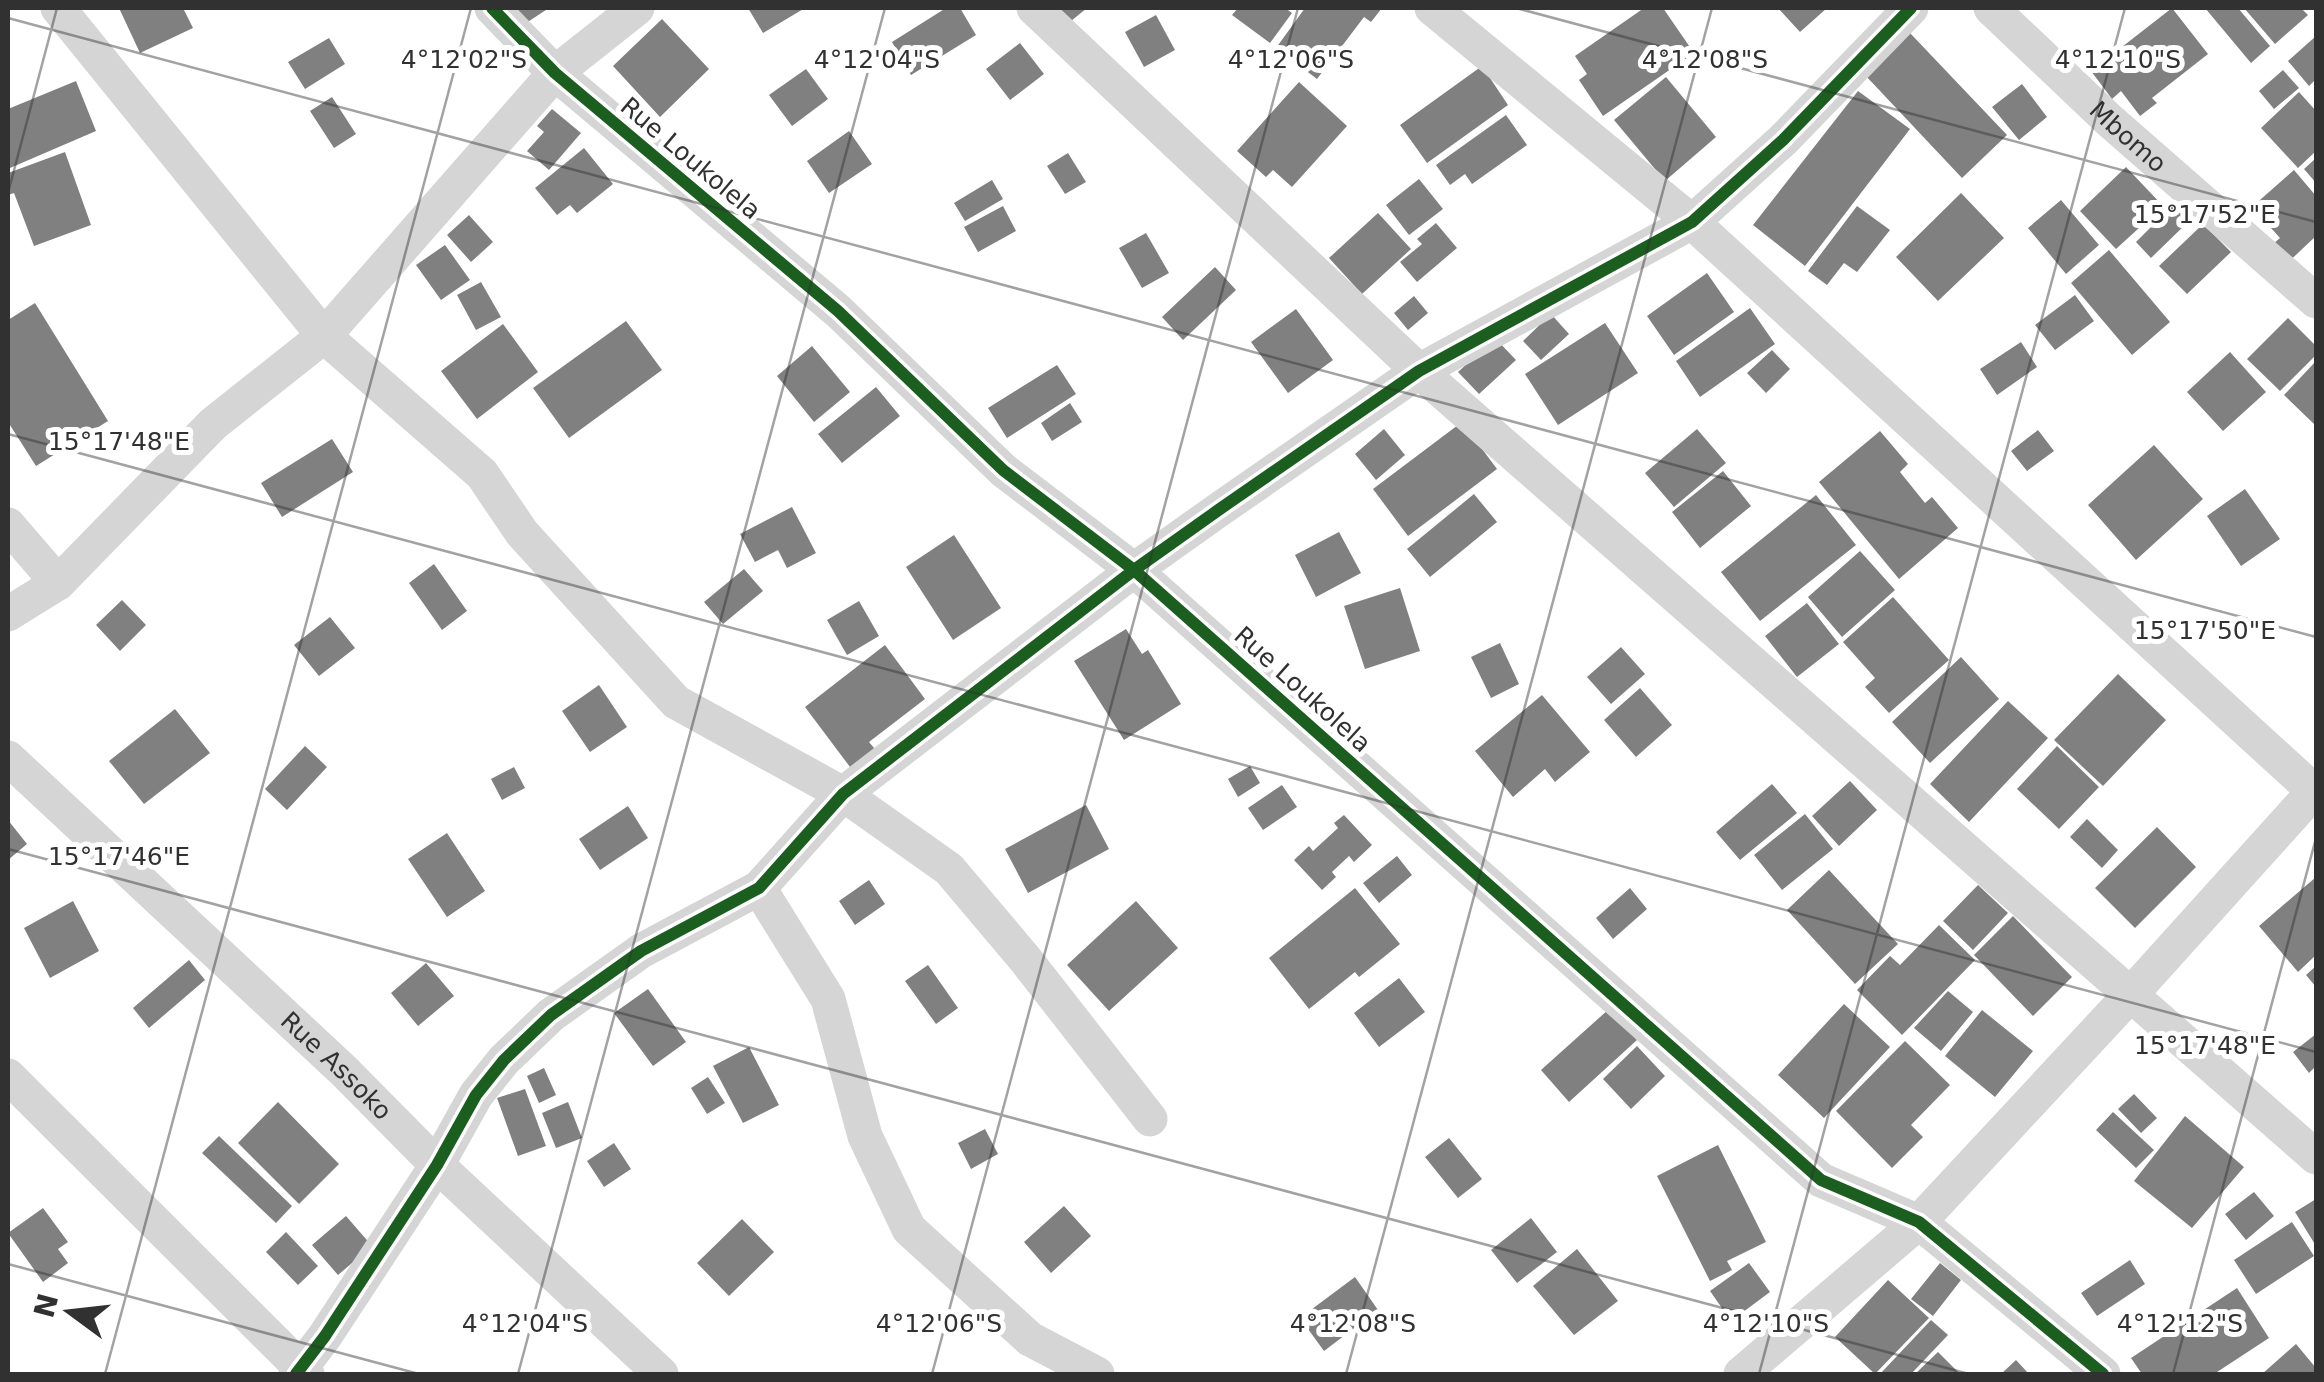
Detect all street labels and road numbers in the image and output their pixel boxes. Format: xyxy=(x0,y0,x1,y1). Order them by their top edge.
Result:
street label: Rue Loukolela xyxy=(615,92,766,225)
street label: Mbomo xyxy=(2084,95,2172,178)
street label: Rue Loukolela xyxy=(1228,621,1377,758)
street label: Rue Assoko xyxy=(275,1006,398,1126)

